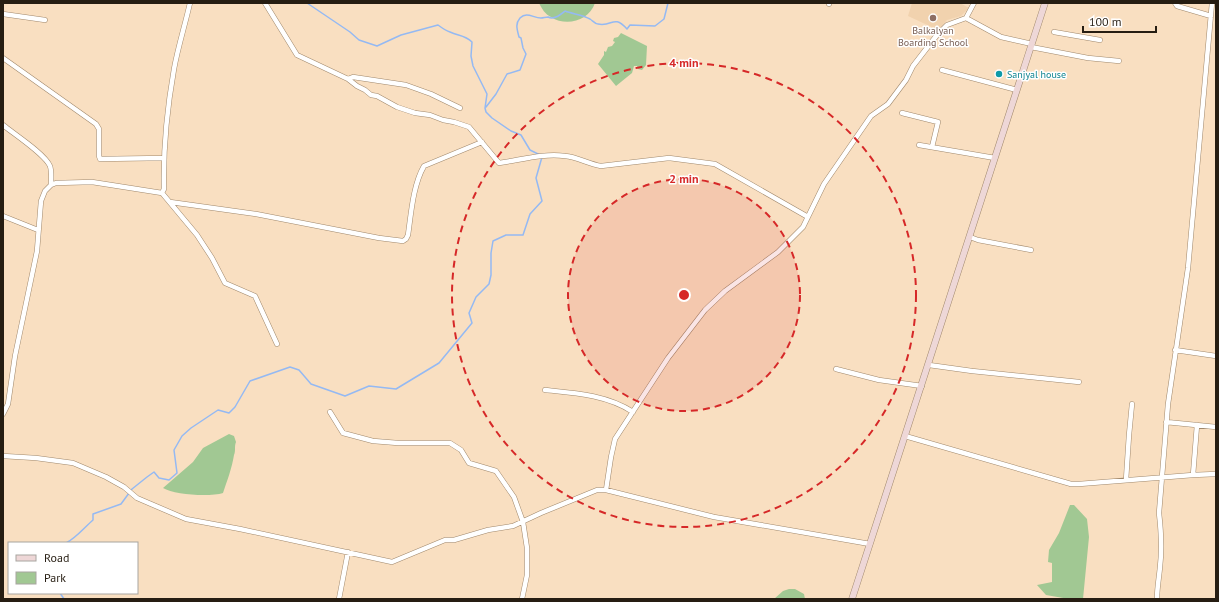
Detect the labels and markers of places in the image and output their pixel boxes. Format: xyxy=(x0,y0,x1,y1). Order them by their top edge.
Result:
marker: Balkalyan Boarding School xyxy=(928,13,938,23)
place label: Balkalyan Boarding School xyxy=(898,24,968,49)
place label: Sanjyal house xyxy=(1007,68,1066,81)
marker: Sanjyal house xyxy=(994,69,1004,79)
centre of rings xyxy=(677,288,691,302)

